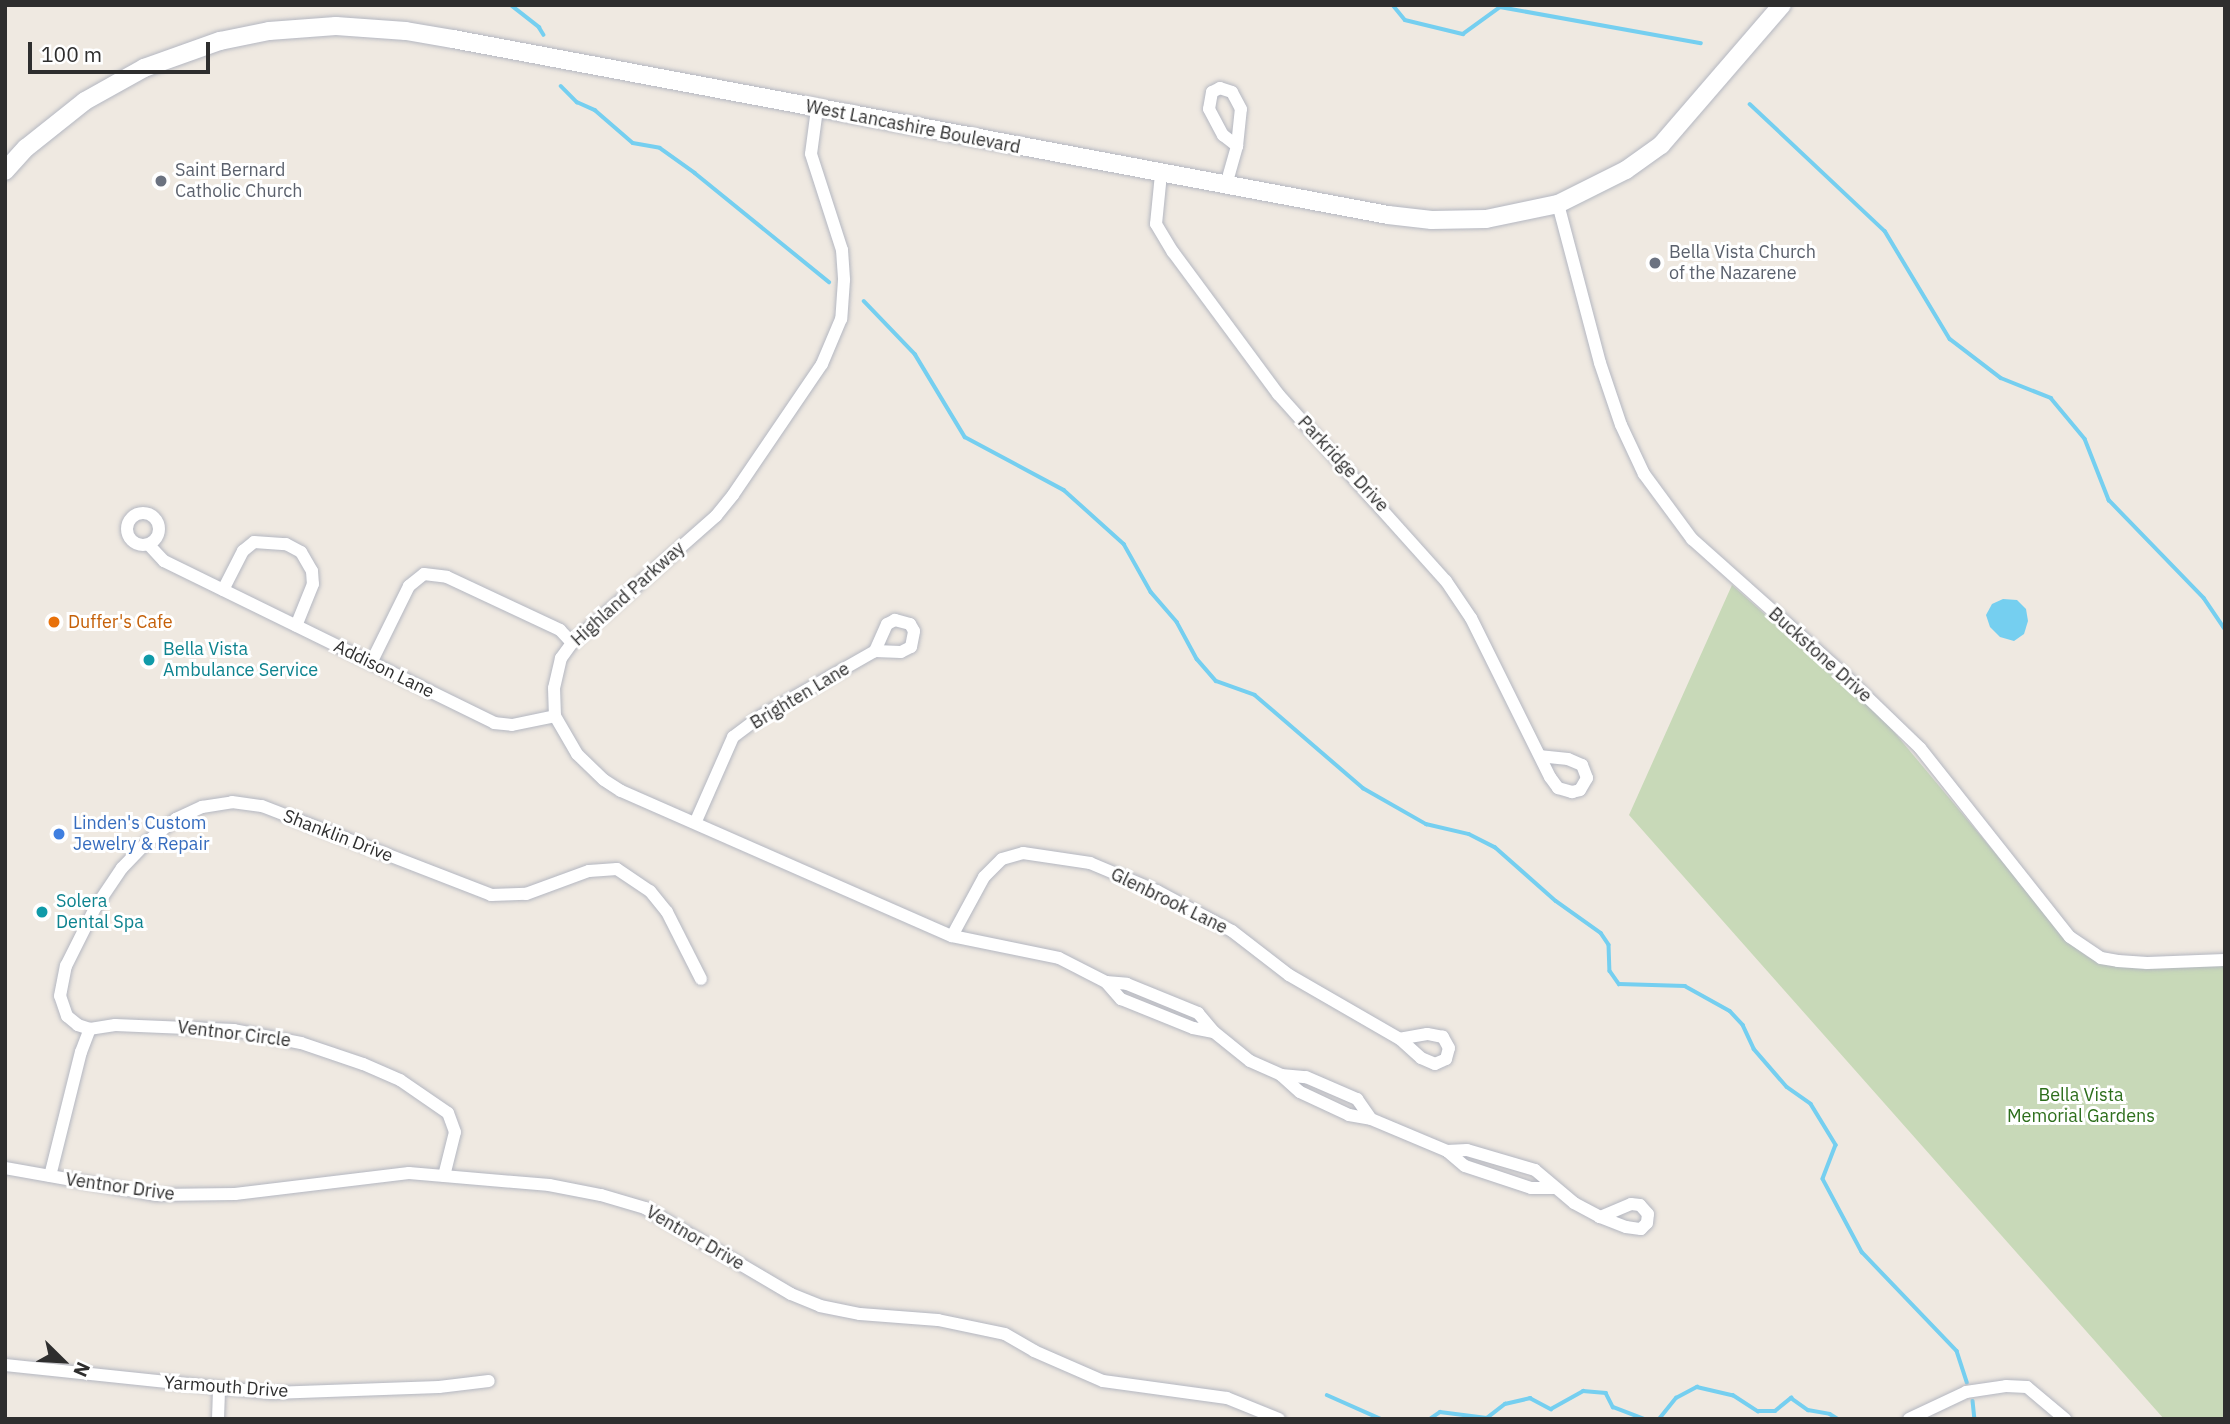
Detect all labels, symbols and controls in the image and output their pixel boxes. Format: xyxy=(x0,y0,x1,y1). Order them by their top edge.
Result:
scale bar xyxy=(32,28,214,72)
text: 100 m xyxy=(41,40,102,68)
street label: West Lancashire Boulevard xyxy=(804,96,1022,158)
place label: Saint Bernard Catholic Church xyxy=(175,160,303,202)
marker: Saint Bernard Catholic Church xyxy=(153,173,169,189)
place label: Bella Vista Church of the Nazarene xyxy=(1669,242,1816,284)
marker: Bella Vista Church of the Nazarene xyxy=(1647,255,1663,271)
street label: Parkridge Drive xyxy=(1293,412,1393,516)
street label: Highland Parkway xyxy=(567,537,689,651)
street label: Buckstone Drive xyxy=(1764,603,1876,707)
place label: Duffer's Cafe xyxy=(68,611,173,633)
marker: Duffer's Cafe xyxy=(46,614,62,630)
street label: Addison Lane xyxy=(330,635,438,703)
place label: Bella Vista Ambulance Service xyxy=(163,639,318,682)
marker: Bella Vista Ambulance Service xyxy=(141,652,157,668)
street label: Brighten Lane xyxy=(746,658,854,734)
street label: Shanklin Drive xyxy=(280,805,396,867)
place label: Linden's Custom Jewelry & Repair xyxy=(73,813,210,856)
marker: Linden's Custom Jewelry & Repair xyxy=(51,826,67,842)
street label: Glenbrook Lane xyxy=(1107,863,1231,939)
place label: Solera Dental Spa xyxy=(56,891,144,934)
marker: Solera Dental Spa xyxy=(34,904,50,920)
street label: Ventnor Circle xyxy=(176,1016,292,1052)
park label: Bella Vista Memorial Gardens xyxy=(2007,1085,2155,1128)
street label: Ventnor Drive xyxy=(64,1169,176,1205)
street label: Ventnor Drive xyxy=(642,1201,748,1275)
north arrow xyxy=(28,1326,98,1396)
text: N xyxy=(68,1358,96,1381)
street label: Yarmouth Drive xyxy=(163,1372,289,1402)

